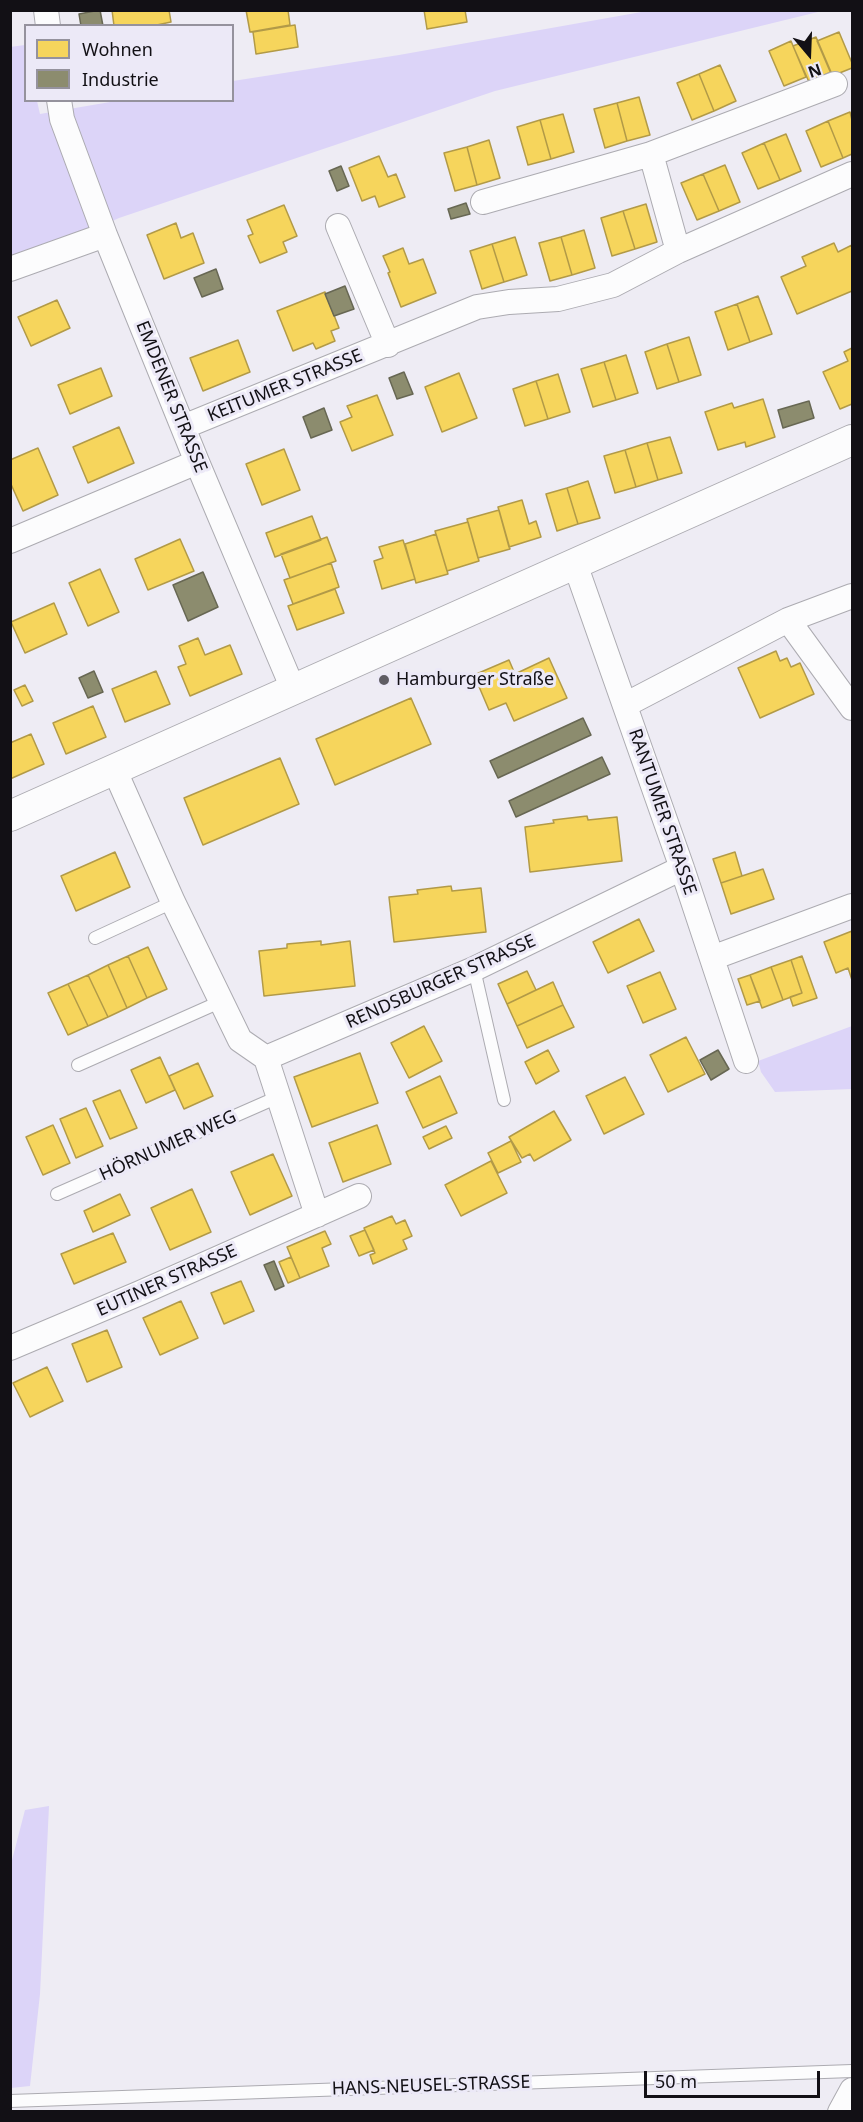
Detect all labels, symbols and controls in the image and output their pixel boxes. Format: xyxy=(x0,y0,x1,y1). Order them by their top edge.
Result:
legend xyxy=(24,24,234,102)
north arrow xyxy=(779,24,839,84)
text: Wohnen xyxy=(82,37,153,61)
text: N xyxy=(805,58,825,84)
text: Industrie xyxy=(82,67,159,91)
street label: EMDENER STRASSE xyxy=(131,318,211,476)
street label: KEITUMER STRASSE xyxy=(204,345,366,427)
place label: Hamburger Straße xyxy=(396,669,554,691)
marker: Hamburger Straße xyxy=(377,673,391,687)
street label: RANTUMER STRASSE xyxy=(623,726,701,898)
street label: RENDSBURGER STRASSE xyxy=(343,930,539,1034)
street label: HÖRNUMER WEG xyxy=(96,1106,240,1186)
street label: EUTINER STRASSE xyxy=(94,1240,240,1322)
scale bar xyxy=(647,2059,822,2097)
text: 50 m xyxy=(655,2069,697,2093)
street label: HANS-NEUSEL-STRASSE xyxy=(331,2072,531,2100)

